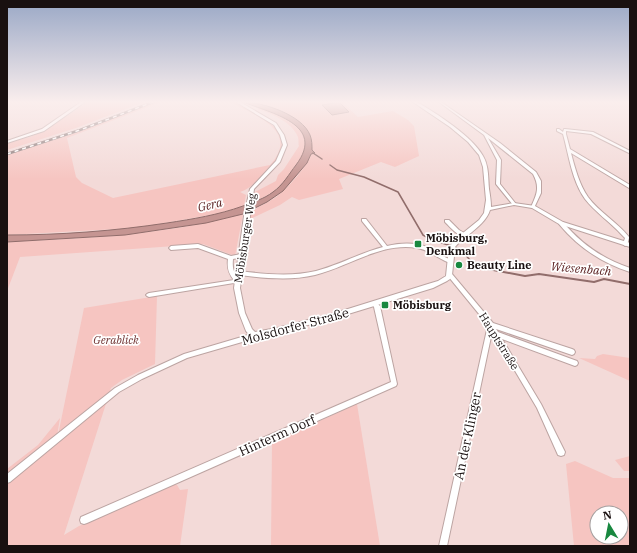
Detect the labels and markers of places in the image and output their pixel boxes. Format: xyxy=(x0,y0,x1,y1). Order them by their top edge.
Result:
place label: Möbisburg, Denkmal xyxy=(426,231,487,258)
marker: Möbisburg, Denkmal xyxy=(413,239,423,249)
place label: Beauty Line xyxy=(467,258,531,272)
marker: Beauty Line xyxy=(454,260,464,270)
place label: Möbisburg xyxy=(393,298,452,312)
marker: Möbisburg xyxy=(380,300,390,310)

